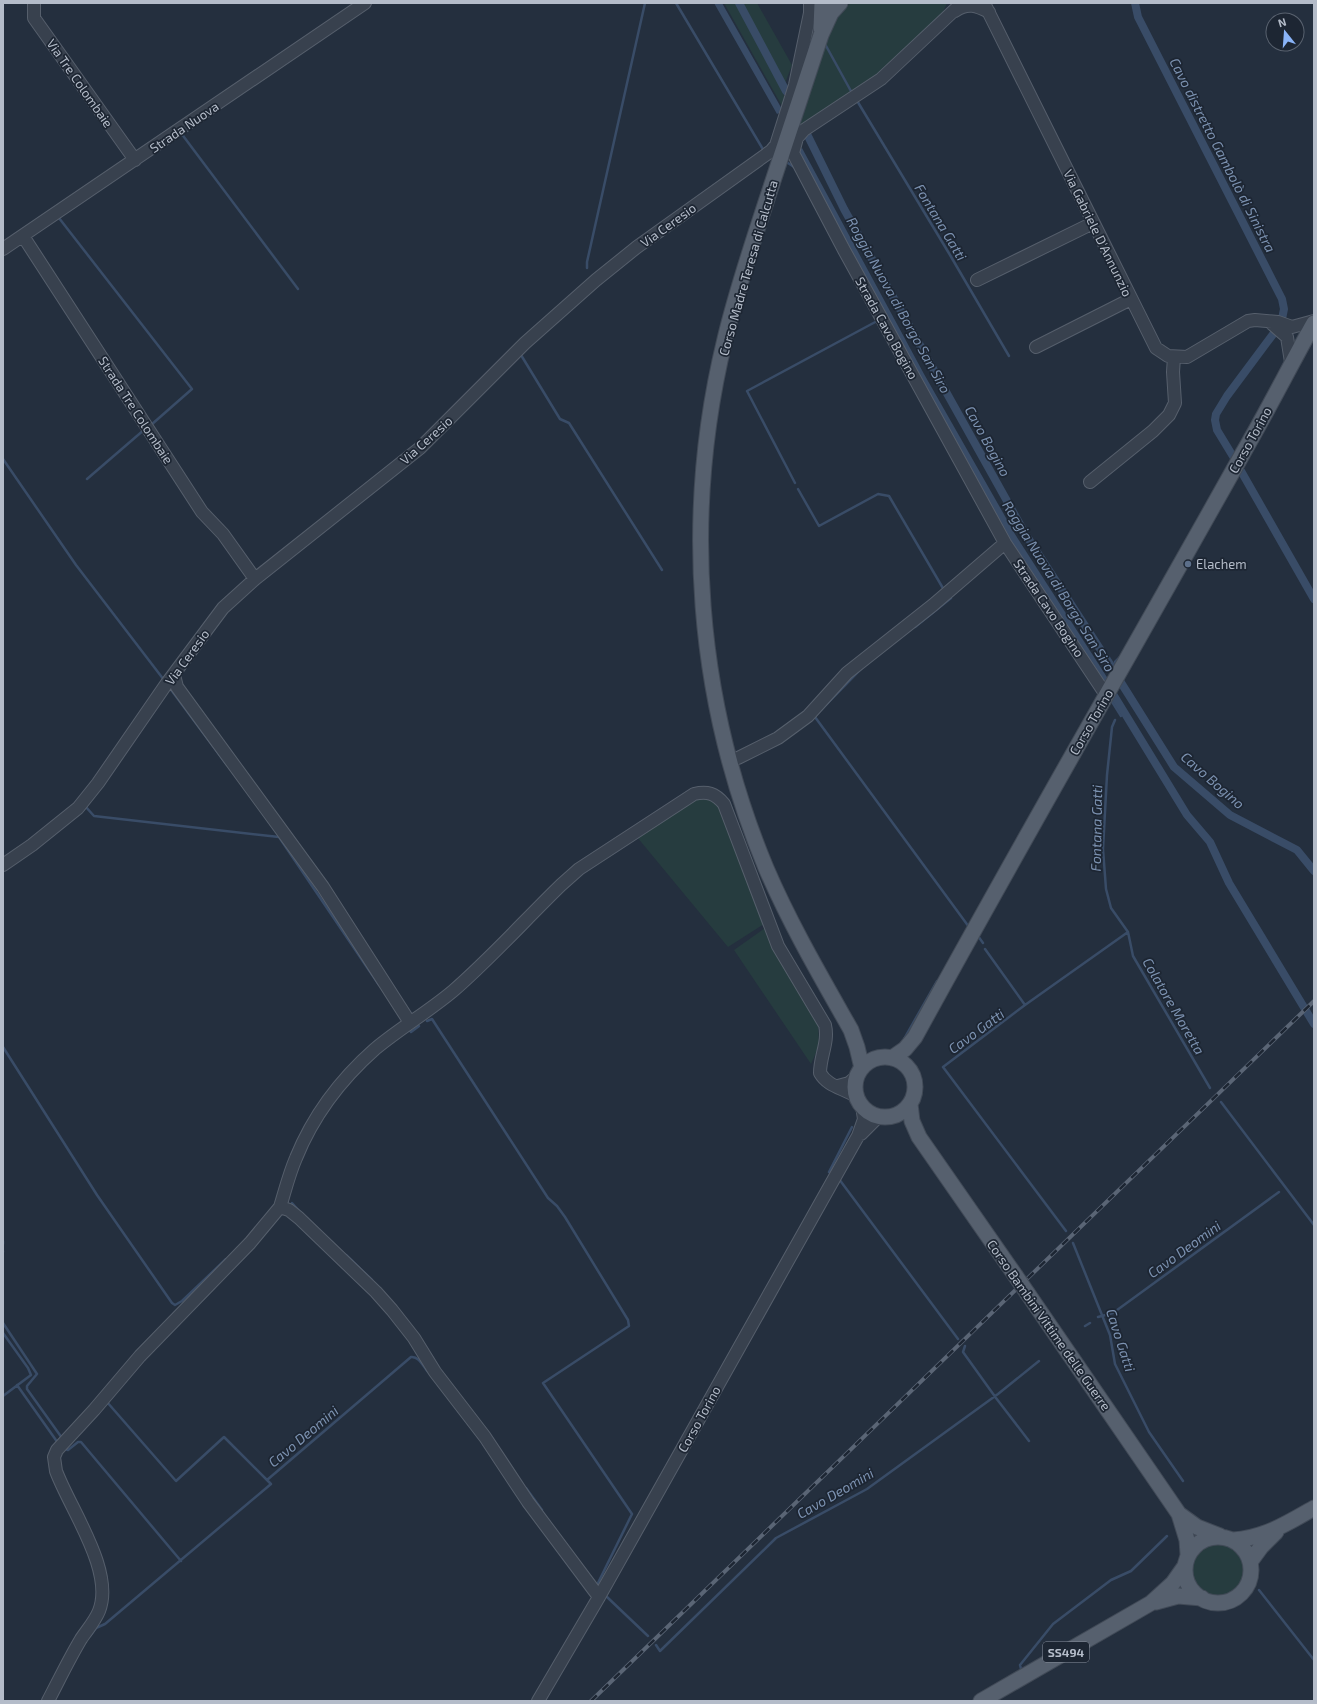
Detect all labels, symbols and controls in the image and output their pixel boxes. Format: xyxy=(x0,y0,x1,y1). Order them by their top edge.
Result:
north arrow xyxy=(1265,12,1305,52)
text: N xyxy=(1276,15,1288,29)
street label: Via Tre Colombaie xyxy=(44,36,116,130)
water label: Cavo distretto Gambolò di Sinistra xyxy=(1166,55,1280,255)
street label: Strada Nuova xyxy=(146,98,222,156)
street label: Via Gabriele D'Annunzio xyxy=(1060,167,1136,299)
street label: Corso Madre Teresa di Calcutta xyxy=(715,178,781,358)
water label: Fontana Gatti xyxy=(911,181,971,264)
street label: Via Ceresio xyxy=(637,199,699,251)
water label: Roggia Nuova di Borgo San Siro xyxy=(843,214,955,396)
street label: Strada Cavo Bogino xyxy=(852,274,922,382)
street label: Strada Tre Colombaie xyxy=(95,353,177,467)
water label: Cavo Bogino xyxy=(962,403,1014,479)
street label: Corso Torino xyxy=(1225,404,1275,476)
street label: Via Ceresio xyxy=(397,412,455,468)
water label: Roggia Nuova di Borgo San Siro xyxy=(999,497,1119,675)
street label: Strada Cavo Bogino xyxy=(1010,556,1088,660)
place label: Elachem xyxy=(1196,556,1247,572)
marker: Elachem xyxy=(1183,559,1193,569)
street label: Via Ceresio xyxy=(161,626,213,688)
street label: Corso Torino xyxy=(1066,686,1116,758)
water label: Cavo Bogino xyxy=(1178,748,1248,812)
water label: Fontana Gatti xyxy=(1087,784,1105,871)
water label: Colatore Moretta xyxy=(1139,955,1209,1057)
water label: Cavo Gatti xyxy=(945,1005,1008,1057)
water label: Cavo Deomini xyxy=(1144,1216,1224,1281)
street label: Corso Bambini Vittime delle Guerre xyxy=(984,1237,1114,1414)
water label: Cavo Gatti xyxy=(1103,1306,1139,1374)
street label: Corso Torino xyxy=(674,1383,724,1455)
water label: Cavo Deomini xyxy=(265,1401,342,1470)
water label: Cavo Deomini xyxy=(793,1464,877,1522)
road number: SS494 xyxy=(1043,1642,1089,1662)

